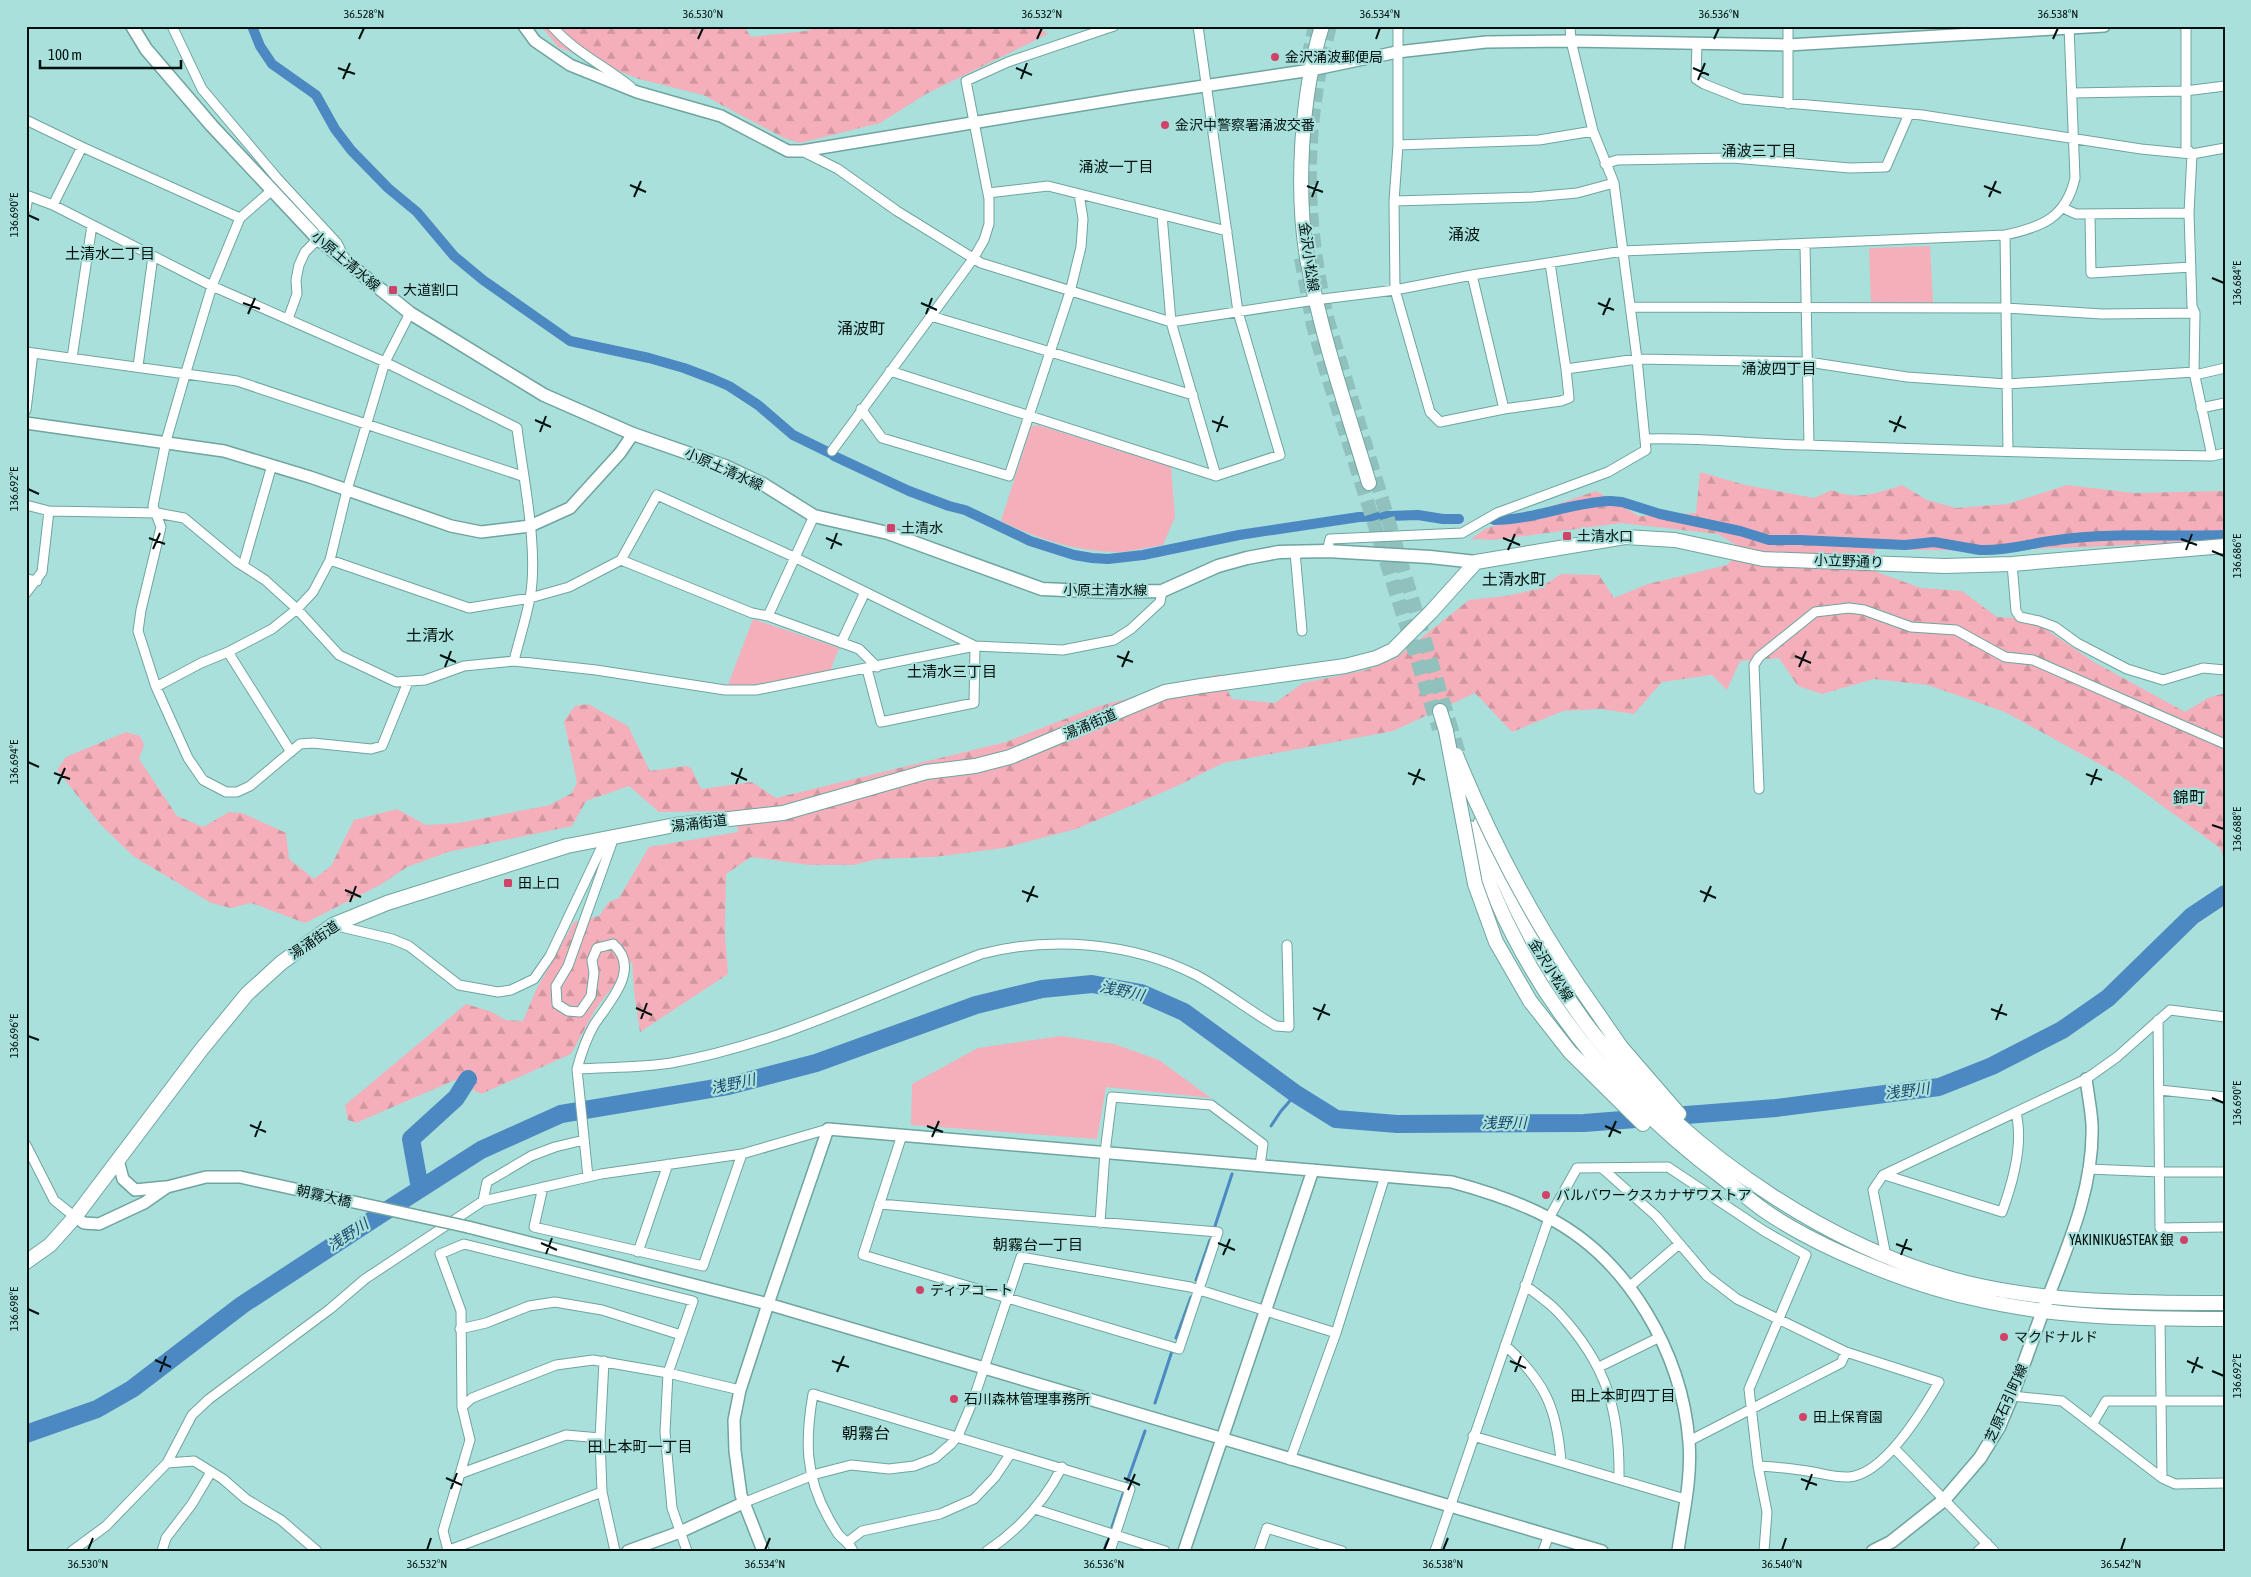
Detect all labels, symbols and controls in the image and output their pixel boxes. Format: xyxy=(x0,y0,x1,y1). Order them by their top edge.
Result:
text: 36.528°N xyxy=(344,7,384,21)
text: 36.530°N xyxy=(683,7,723,21)
text: 36.532°N xyxy=(1022,7,1062,21)
text: 36.534°N xyxy=(1360,7,1400,21)
text: 36.536°N xyxy=(1699,7,1739,21)
text: 36.538°N xyxy=(2038,7,2078,21)
scale bar xyxy=(40,38,181,70)
text: 100 m xyxy=(48,46,82,63)
place label: 金沢涌波郵便局 xyxy=(1285,49,1383,65)
marker: 金沢涌波郵便局 xyxy=(1269,51,1281,63)
place label: 金沢中警察署涌波交番 xyxy=(1175,117,1315,133)
marker: 金沢中警察署涌波交番 xyxy=(1159,119,1171,131)
district label: 涌波三丁目 xyxy=(1721,142,1797,159)
district label: 涌波一丁目 xyxy=(1078,158,1154,175)
text: 136.690°E xyxy=(7,193,21,237)
street label: 金沢小松線 xyxy=(1296,221,1322,293)
district label: 涌波 xyxy=(1448,225,1480,243)
street label: 小原土清水線 xyxy=(309,228,383,294)
district label: 土清水二丁目 xyxy=(65,245,155,262)
text: 136.684°E xyxy=(2230,261,2244,305)
place label: 大道割口 xyxy=(403,282,459,298)
marker: 大道割口 xyxy=(387,284,399,296)
district label: 涌波町 xyxy=(837,319,885,337)
district label: 涌波四丁目 xyxy=(1741,360,1817,377)
street label: 小原土清水線 xyxy=(682,445,766,493)
text: 136.692°E xyxy=(7,467,21,511)
place label: 土清水 xyxy=(901,520,943,536)
marker: 土清水 xyxy=(885,522,897,534)
place label: 土清水口 xyxy=(1577,528,1633,544)
marker: 土清水口 xyxy=(1561,530,1573,542)
text: 136.686°E xyxy=(2230,534,2244,578)
street label: 小立野通り xyxy=(1814,552,1884,570)
district label: 土清水町 xyxy=(1482,570,1546,588)
street label: 小原土清水線 xyxy=(1063,582,1147,598)
district label: 土清水 xyxy=(406,626,454,644)
district label: 土清水三丁目 xyxy=(907,663,997,680)
street label: 湯涌街道 xyxy=(1061,706,1119,742)
text: 136.694°E xyxy=(7,740,21,784)
district label: 錦町 xyxy=(2173,788,2205,806)
text: 136.688°E xyxy=(2230,807,2244,851)
street label: 湯涌街道 xyxy=(670,812,728,834)
place label: 田上口 xyxy=(518,875,560,891)
marker: 田上口 xyxy=(502,877,514,889)
street label: 湯涌街道 xyxy=(286,918,342,962)
street label: 金沢小松線 xyxy=(1526,936,1576,1004)
water label: 浅野川 xyxy=(1098,978,1148,1004)
text: 136.696°E xyxy=(7,1014,21,1058)
water label: 浅野川 xyxy=(709,1070,759,1097)
water label: 浅野川 xyxy=(1884,1079,1932,1102)
text: 136.690°E xyxy=(2230,1081,2244,1125)
water label: 浅野川 xyxy=(1481,1114,1528,1131)
street label: 朝霧大橋 xyxy=(295,1182,353,1210)
place label: バルバワークスカナザワストア xyxy=(1556,1187,1752,1203)
marker: バルバワークスカナザワストア xyxy=(1540,1189,1552,1201)
water label: 浅野川 xyxy=(324,1214,373,1254)
place label: YAKINIKU&STEAK 銀 xyxy=(2069,1232,2174,1248)
marker: YAKINIKU&STEAK 銀 xyxy=(2178,1234,2190,1246)
district label: 朝霧台一丁目 xyxy=(993,1236,1083,1253)
place label: ディアコート xyxy=(930,1282,1013,1298)
marker: ディアコート xyxy=(914,1284,926,1296)
text: 136.698°E xyxy=(7,1287,21,1331)
place label: マクドナルド xyxy=(2014,1329,2098,1345)
marker: マクドナルド xyxy=(1998,1331,2010,1343)
text: 136.692°E xyxy=(2230,1354,2244,1398)
street label: 芝原石引町線 xyxy=(1982,1361,2030,1445)
district label: 田上本町四丁目 xyxy=(1570,1387,1676,1404)
place label: 石川森林管理事務所 xyxy=(964,1391,1090,1407)
marker: 石川森林管理事務所 xyxy=(948,1393,960,1405)
place label: 田上保育園 xyxy=(1813,1409,1883,1425)
marker: 田上保育園 xyxy=(1797,1411,1809,1423)
district label: 朝霧台 xyxy=(842,1424,890,1442)
district label: 田上本町一丁目 xyxy=(587,1438,693,1455)
text: 36.530°N xyxy=(68,1557,108,1571)
text: 36.532°N xyxy=(407,1557,447,1571)
text: 36.534°N xyxy=(745,1557,785,1571)
text: 36.536°N xyxy=(1084,1557,1124,1571)
text: 36.538°N xyxy=(1423,1557,1463,1571)
text: 36.540°N xyxy=(1762,1557,1802,1571)
text: 36.542°N xyxy=(2101,1557,2141,1571)

